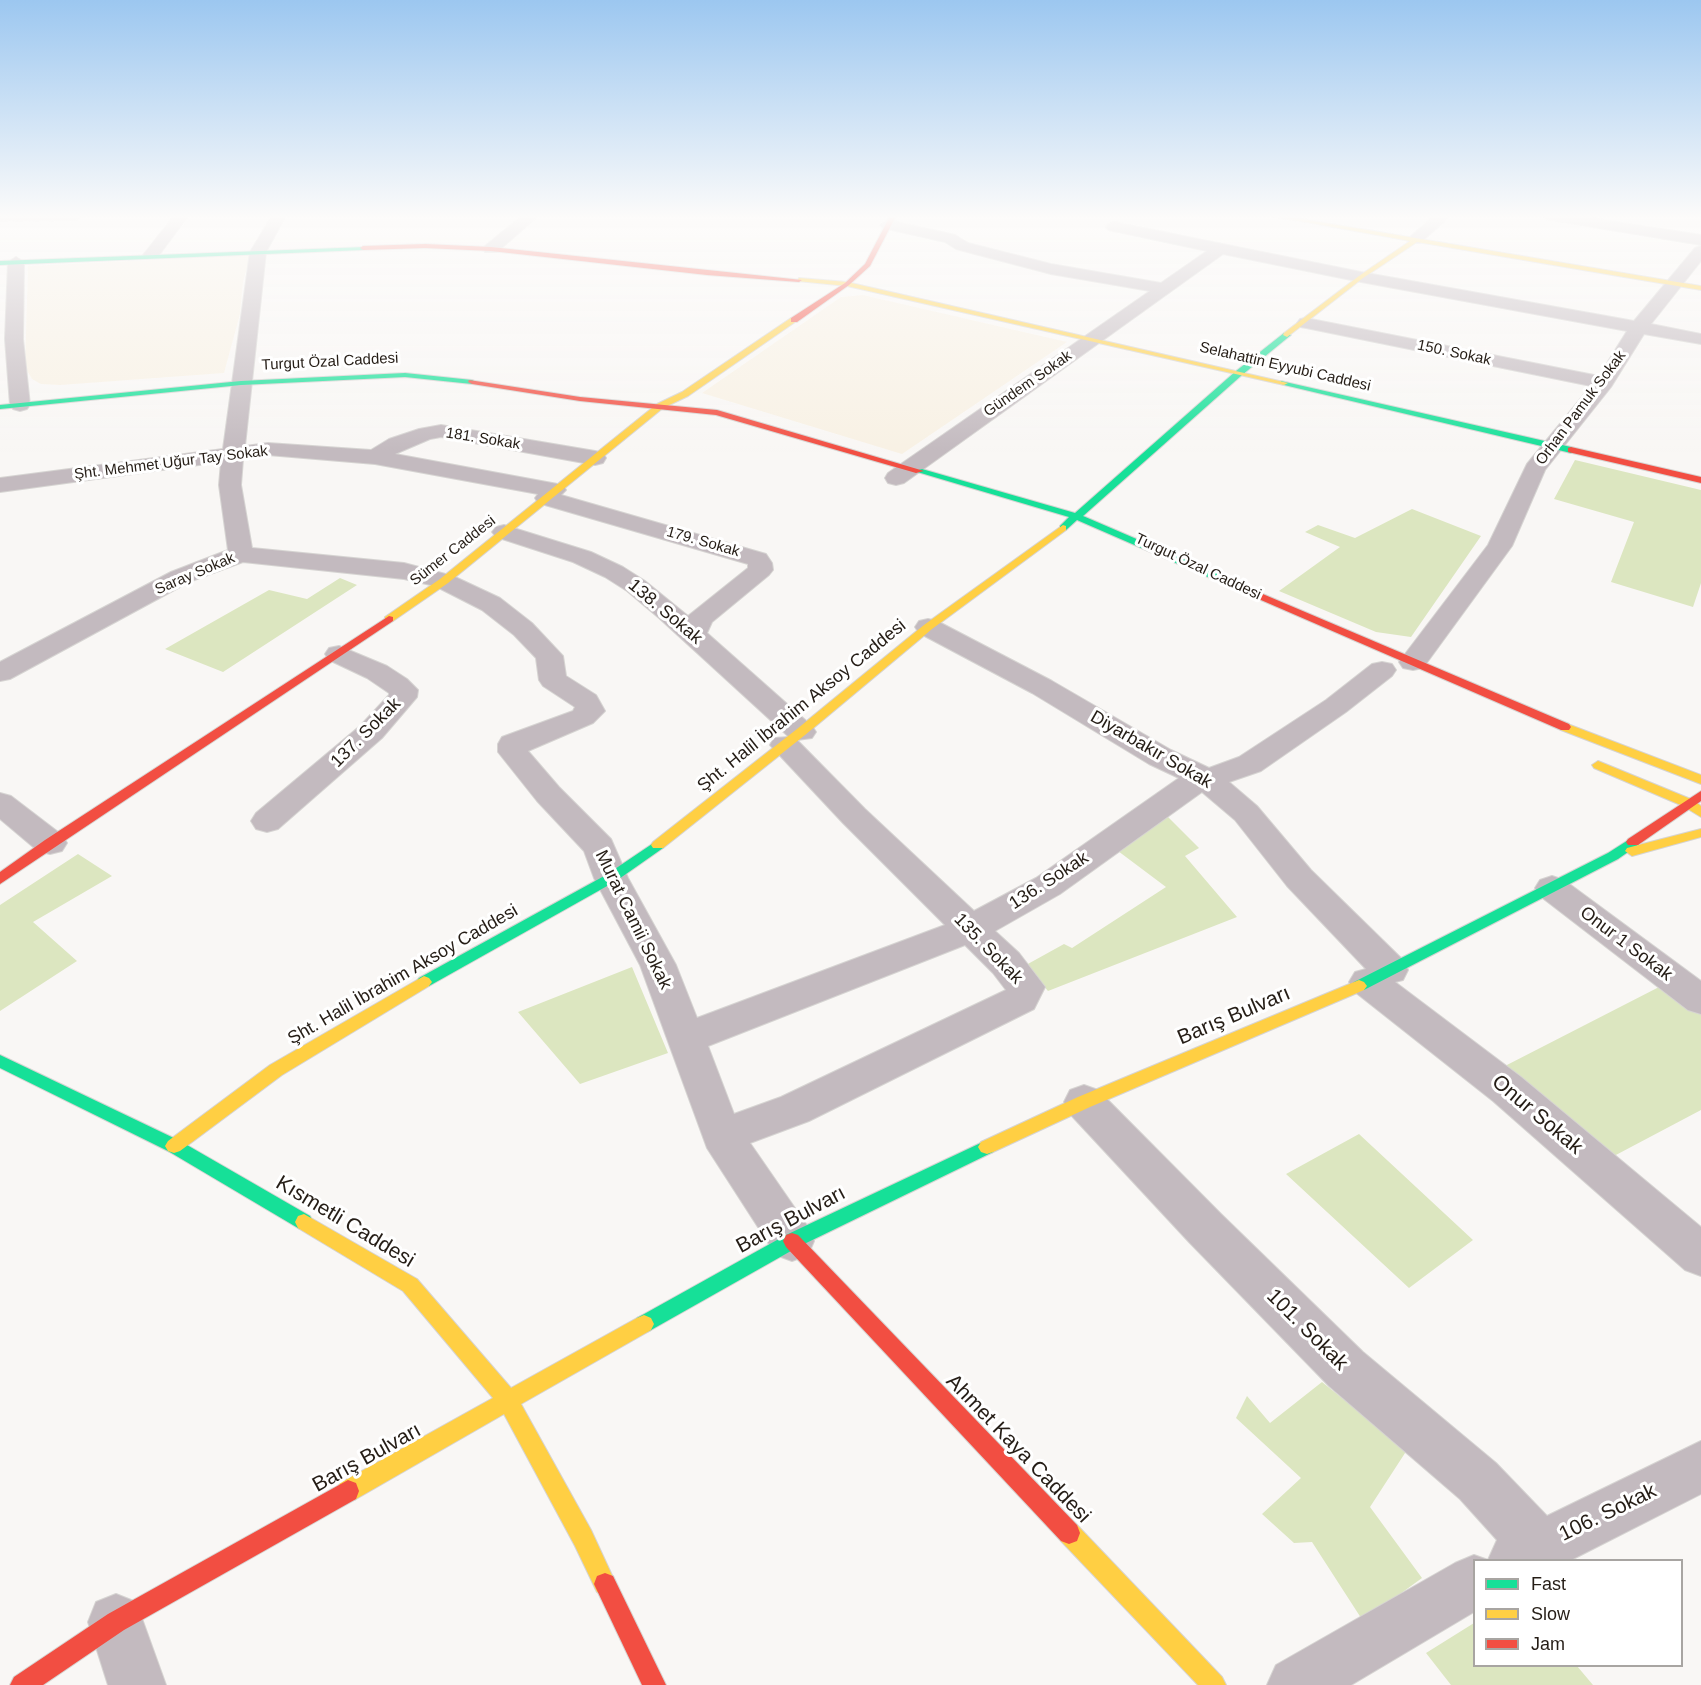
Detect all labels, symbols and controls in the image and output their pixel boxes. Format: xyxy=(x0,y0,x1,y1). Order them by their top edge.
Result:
street label: 150. Sokak xyxy=(1415,336,1493,370)
street label: Selahattin Eyyubi Caddesi xyxy=(1198,339,1372,395)
street label: Gündem Sokak xyxy=(980,347,1076,421)
street label: Orhan Pamuk Sokak xyxy=(1532,347,1630,469)
street label: Turgut Özal Caddesi xyxy=(261,349,399,375)
street label: 181. Sokak xyxy=(445,424,521,454)
street label: Şht. Mehmet Uğur Tay Sokak xyxy=(73,442,269,484)
street label: Sümer Caddesi xyxy=(407,512,499,590)
street label: 179. Sokak xyxy=(664,523,742,561)
street label: Turgut Özal Caddesi xyxy=(1132,530,1264,604)
street label: Saray Sokak xyxy=(152,549,238,599)
street label: 138. Sokak xyxy=(624,575,706,649)
street label: Şht. Halil İbrahim Aksoy Caddesi xyxy=(693,615,911,797)
street label: 137. Sokak xyxy=(327,694,405,772)
street label: Diyarbakır Sokak xyxy=(1086,706,1216,794)
street label: Murat Camii Sokak xyxy=(590,847,676,993)
street label: 136. Sokak xyxy=(1005,847,1093,915)
street label: Şht. Halil İbrahim Aksoy Caddesi xyxy=(284,900,522,1050)
street label: Onur 1 Sokak xyxy=(1576,902,1676,986)
street label: 135. Sokak xyxy=(949,909,1027,989)
street label: Barış Bulvarı xyxy=(1174,981,1294,1051)
street label: Onur Sokak xyxy=(1486,1070,1588,1160)
street label: Kısmetli Caddesi xyxy=(271,1171,419,1273)
street label: Barış Bulvarı xyxy=(732,1181,850,1259)
street label: 101. Sokak xyxy=(1261,1284,1353,1376)
street label: Ahmet Kaya Caddesi xyxy=(940,1369,1096,1529)
street label: Barış Bulvarı xyxy=(308,1418,426,1498)
street label: 106. Sokak xyxy=(1555,1479,1661,1547)
legend xyxy=(1473,1559,1683,1667)
text: Fast xyxy=(1531,1574,1566,1594)
text: Slow xyxy=(1531,1604,1570,1624)
text: Jam xyxy=(1531,1634,1565,1654)

